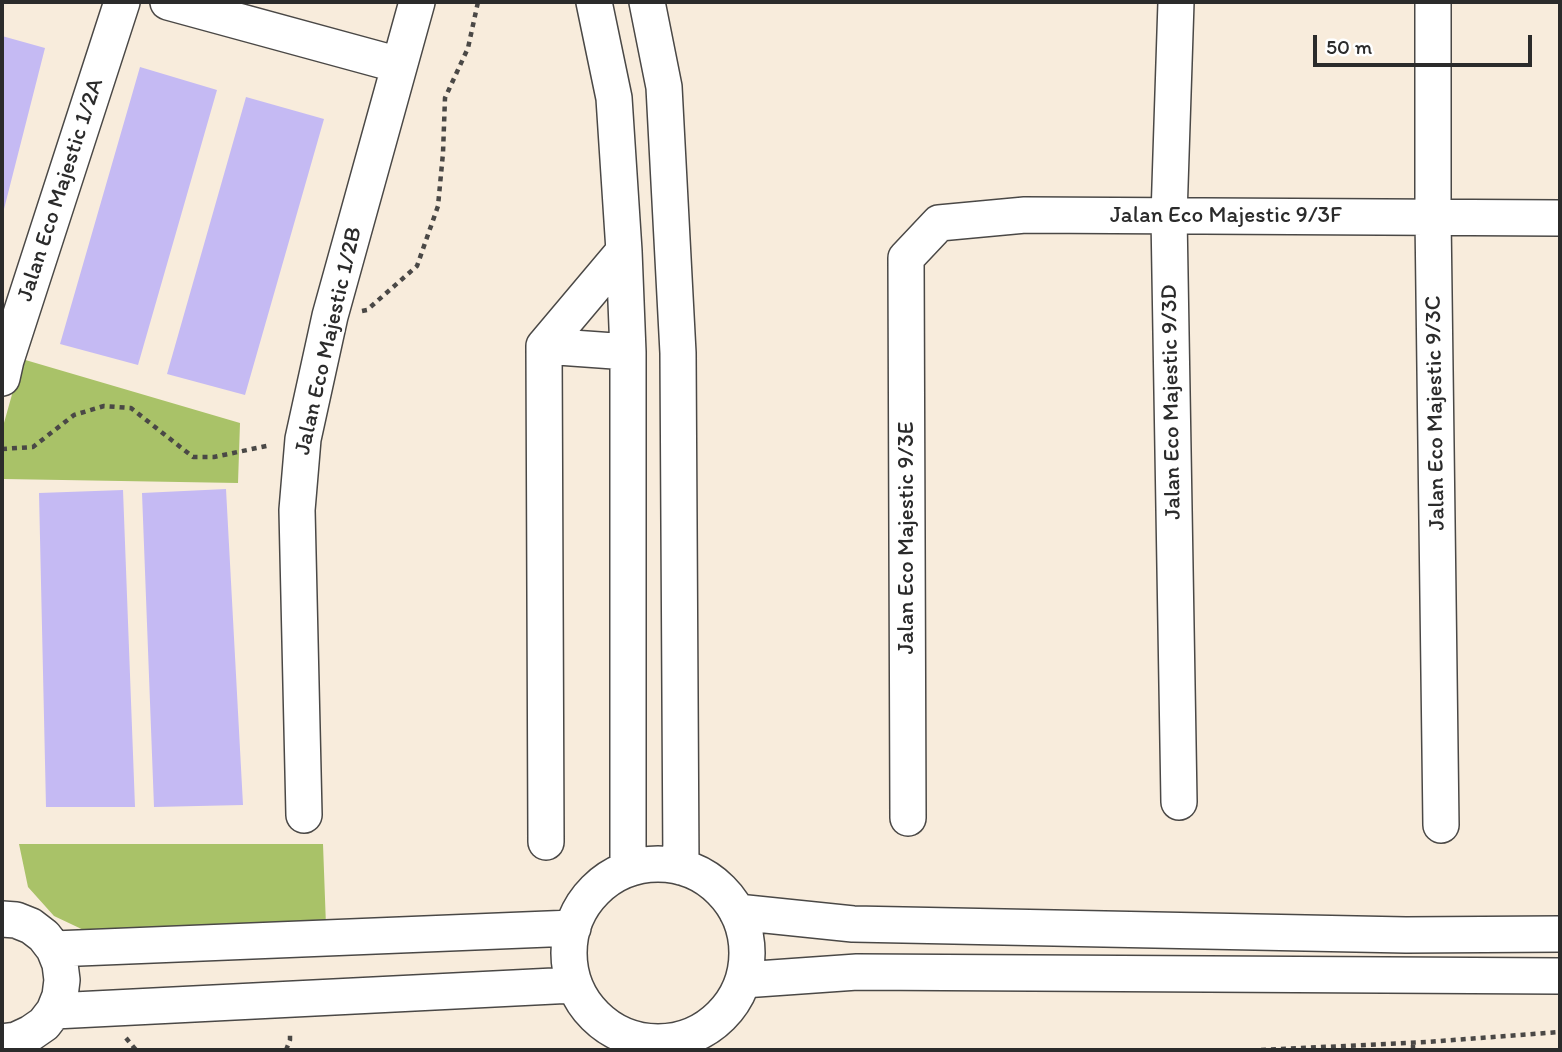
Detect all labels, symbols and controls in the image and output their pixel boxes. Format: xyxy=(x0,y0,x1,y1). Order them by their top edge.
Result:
scale bar xyxy=(1317,21,1536,65)
text: 50 m xyxy=(1326,34,1372,59)
street label: Jalan Eco Majestic 1/2A xyxy=(12,75,110,305)
street label: Jalan Eco Majestic 9/3F xyxy=(1110,202,1342,230)
street label: Jalan Eco Majestic 1/2B xyxy=(289,224,369,458)
street label: Jalan Eco Majestic 9/3D xyxy=(1156,284,1188,520)
street label: Jalan Eco Majestic 9/3C xyxy=(1420,295,1452,531)
street label: Jalan Eco Majestic 9/3E xyxy=(893,422,921,654)

